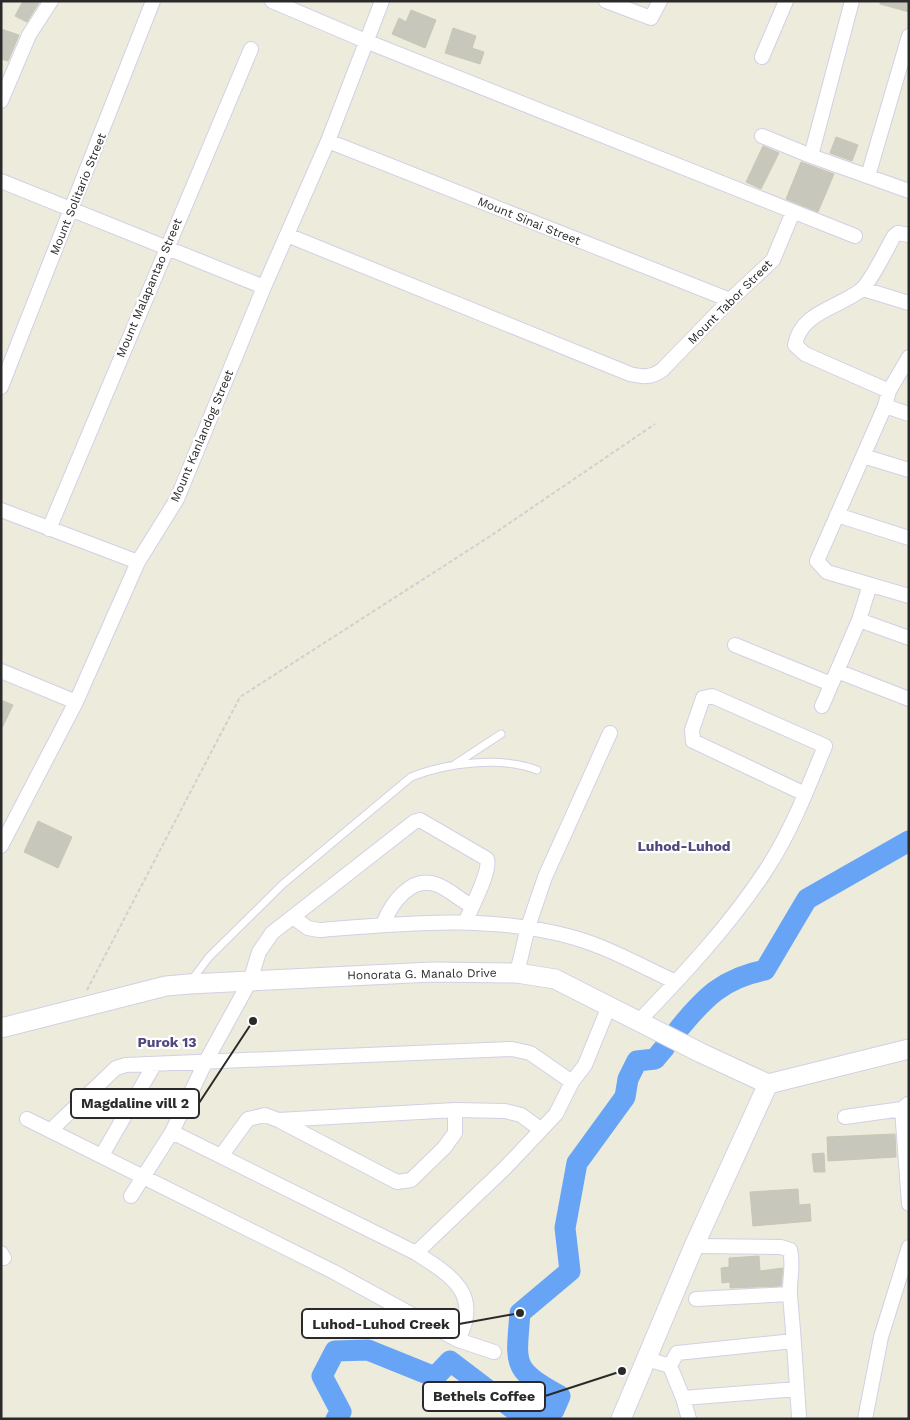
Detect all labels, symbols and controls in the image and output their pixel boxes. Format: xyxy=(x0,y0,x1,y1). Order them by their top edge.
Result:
street label: Mount Solitario Street xyxy=(47,131,109,257)
street label: Mount Sinai Street xyxy=(476,194,582,248)
street label: Mount Malapantao Street xyxy=(113,216,185,360)
street label: Mount Tabor Street xyxy=(685,257,775,347)
street label: Mount Kanlandog Street xyxy=(168,368,236,504)
district label: Luhod-Luhod xyxy=(637,838,731,854)
street label: Honorata G. Manalo Drive xyxy=(347,966,497,982)
district label: Purok 13 xyxy=(137,1034,197,1050)
callout: Magdaline vill 2 xyxy=(71,1089,199,1118)
text: Magdaline vill 2 xyxy=(81,1095,189,1111)
callout: Luhod-Luhod Creek xyxy=(302,1309,459,1338)
text: Luhod-Luhod Creek xyxy=(312,1316,450,1332)
callout: Bethels Coffee xyxy=(423,1382,545,1411)
text: Bethels Coffee xyxy=(433,1388,535,1404)

